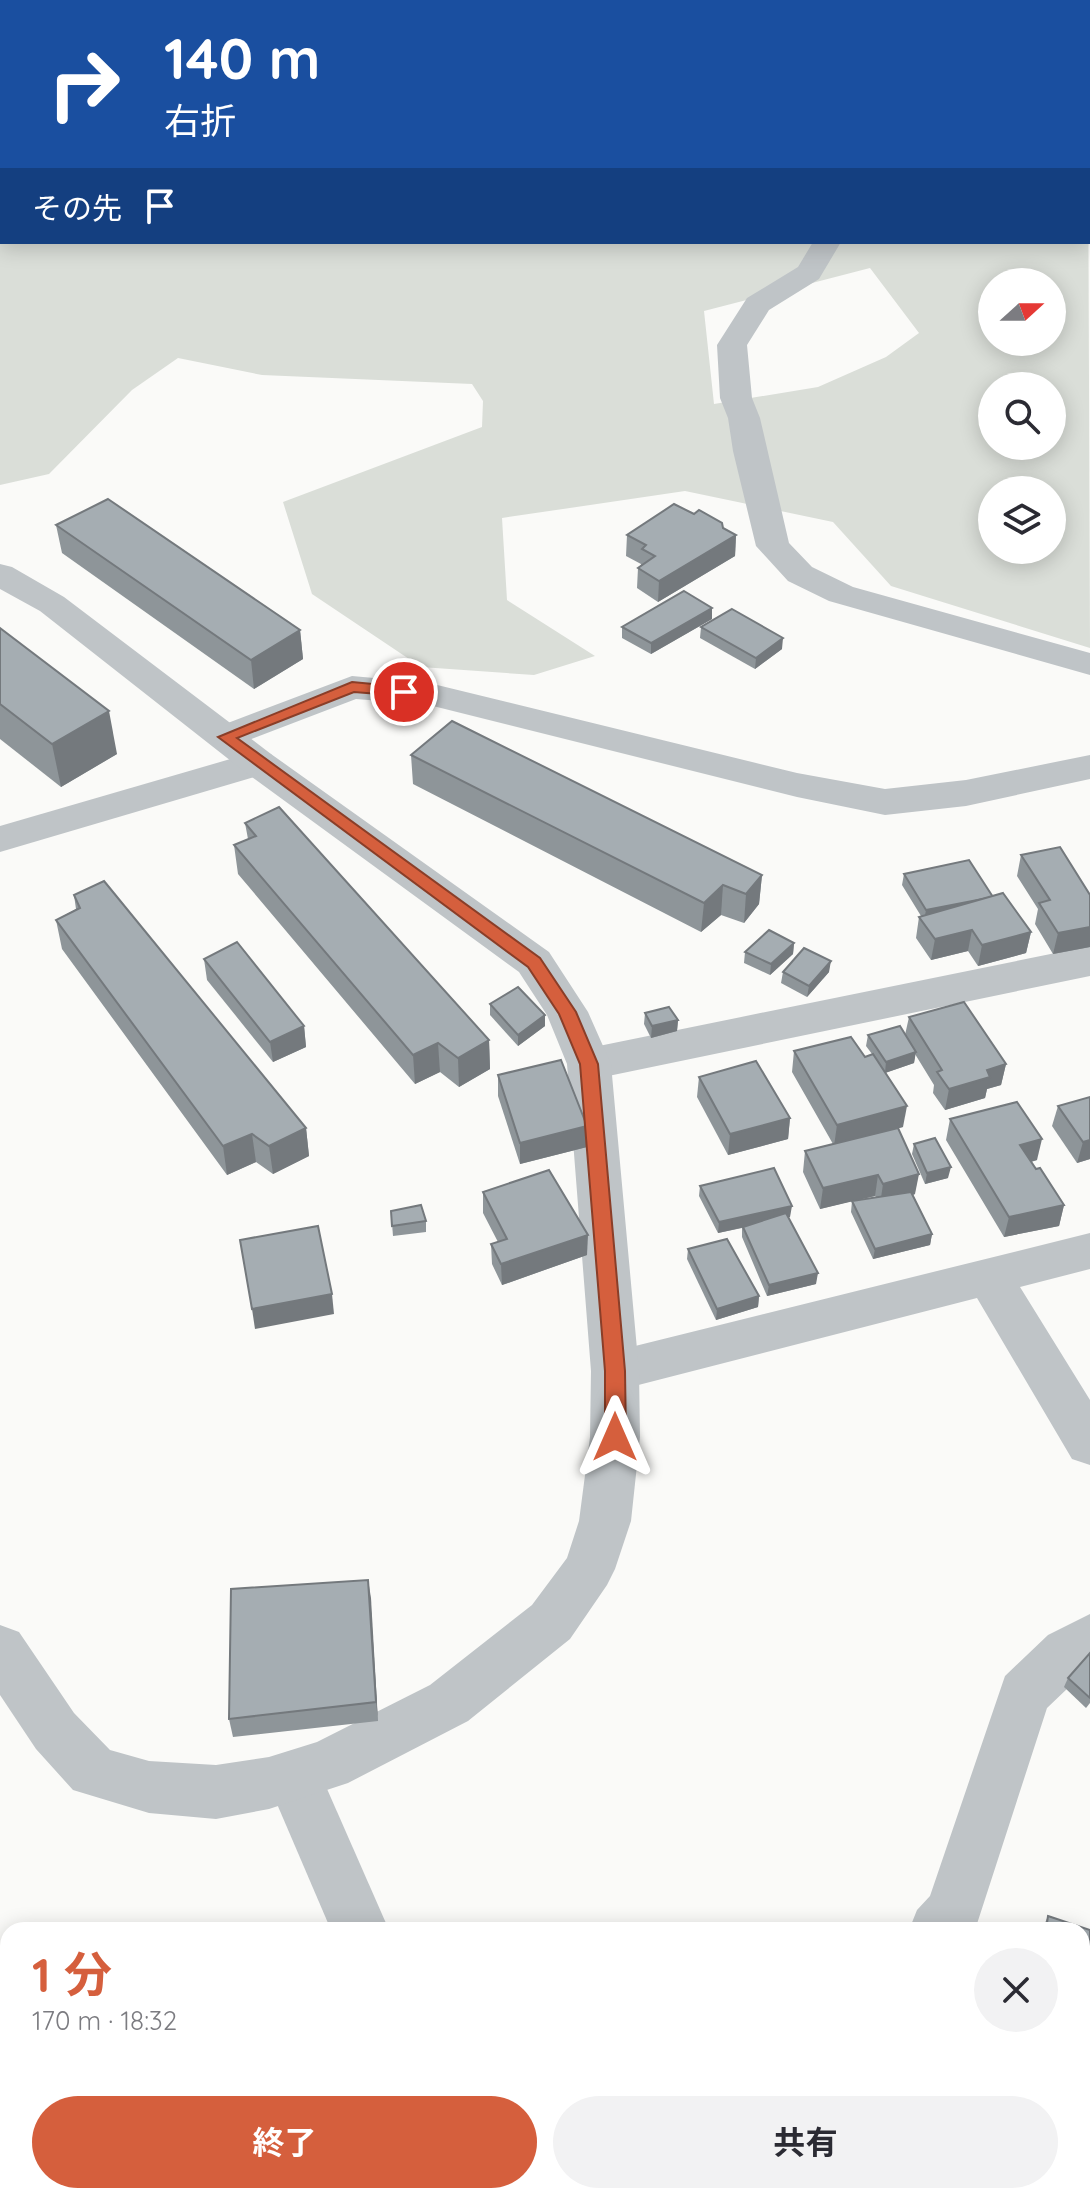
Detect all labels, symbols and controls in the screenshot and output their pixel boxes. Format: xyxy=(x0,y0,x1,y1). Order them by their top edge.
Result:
text: 140 m xyxy=(164,23,320,93)
icon: right xyxy=(32,32,136,136)
text: 右折 xyxy=(164,98,236,143)
icon: arrive xyxy=(138,184,182,228)
text: その先 xyxy=(32,189,122,227)
north arrow xyxy=(978,268,1066,356)
map controls xyxy=(978,268,1066,564)
button: search xyxy=(978,372,1066,460)
button: layers xyxy=(978,476,1066,564)
pin xyxy=(370,658,438,726)
icon: arrive xyxy=(382,670,426,714)
position arrow xyxy=(573,1395,657,1479)
text: 1 分 xyxy=(32,1944,112,2004)
button: close xyxy=(974,1948,1058,2032)
text: 170 m · 18:32 xyxy=(32,2004,177,2037)
button: 終了 xyxy=(32,2096,537,2188)
button: 共有 xyxy=(553,2096,1058,2188)

